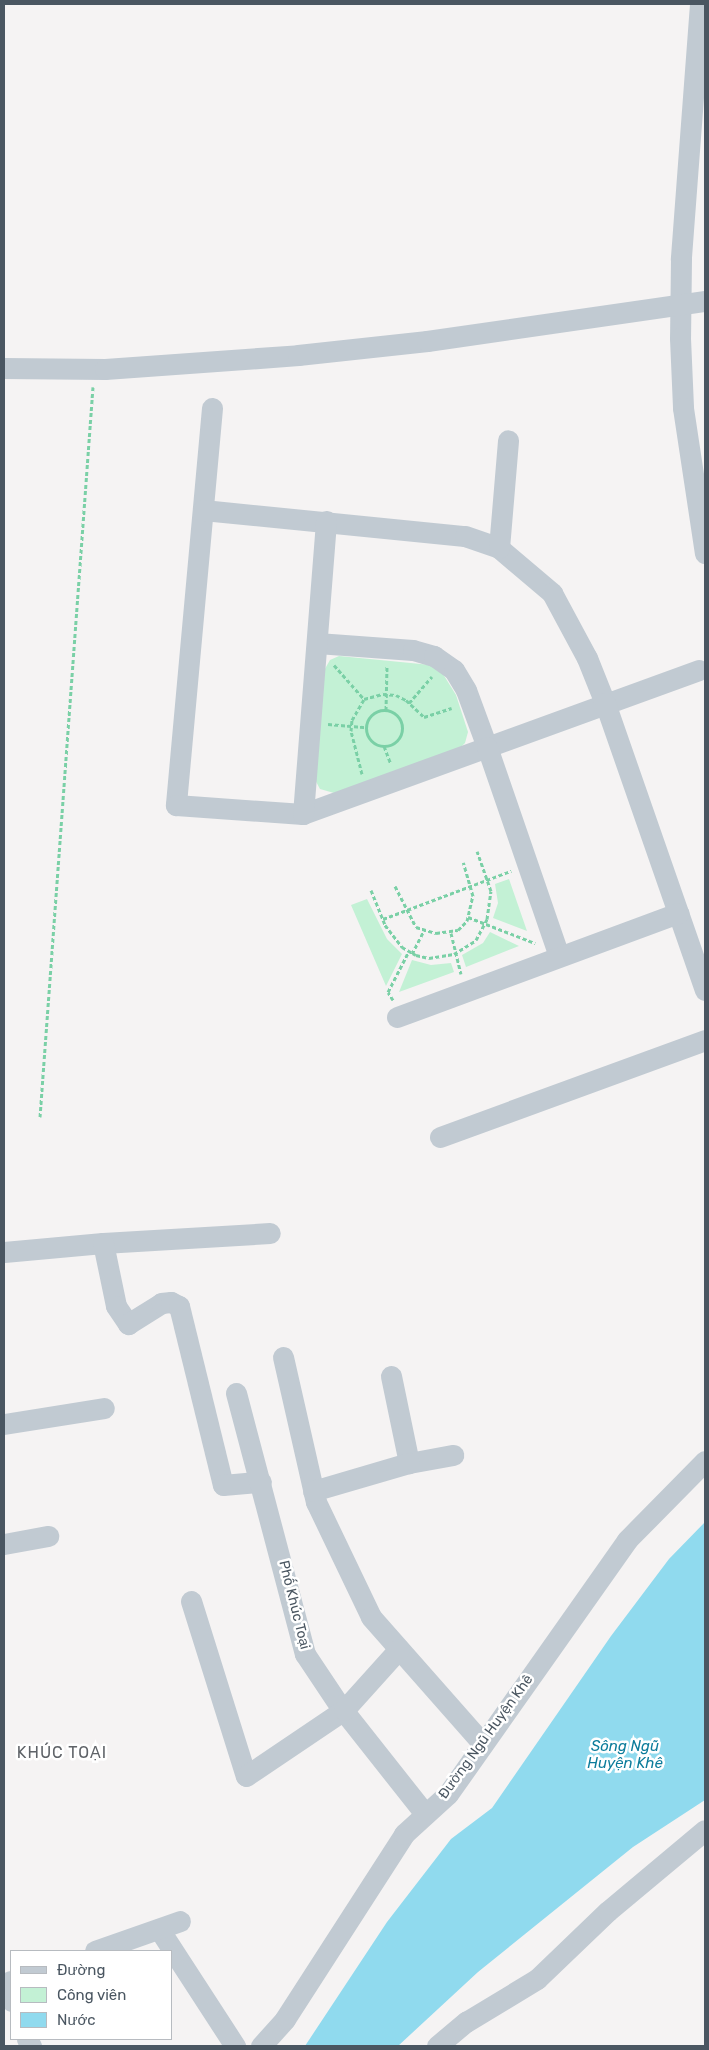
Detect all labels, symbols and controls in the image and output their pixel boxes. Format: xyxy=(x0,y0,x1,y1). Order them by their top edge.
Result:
street label: Phố Khúc Toại xyxy=(275,1559,313,1651)
street label: Đường Ngũ Huyện Khê xyxy=(435,1672,537,1802)
water label: Sông Ngũ Huyện Khê xyxy=(587,1737,663,1772)
district label: KHÚC TOẠI xyxy=(16,1743,108,1763)
legend xyxy=(10,1950,172,2040)
text: Đường xyxy=(57,1961,105,1979)
text: Công viên xyxy=(57,1986,126,2004)
text: Nước xyxy=(57,2011,96,2029)

